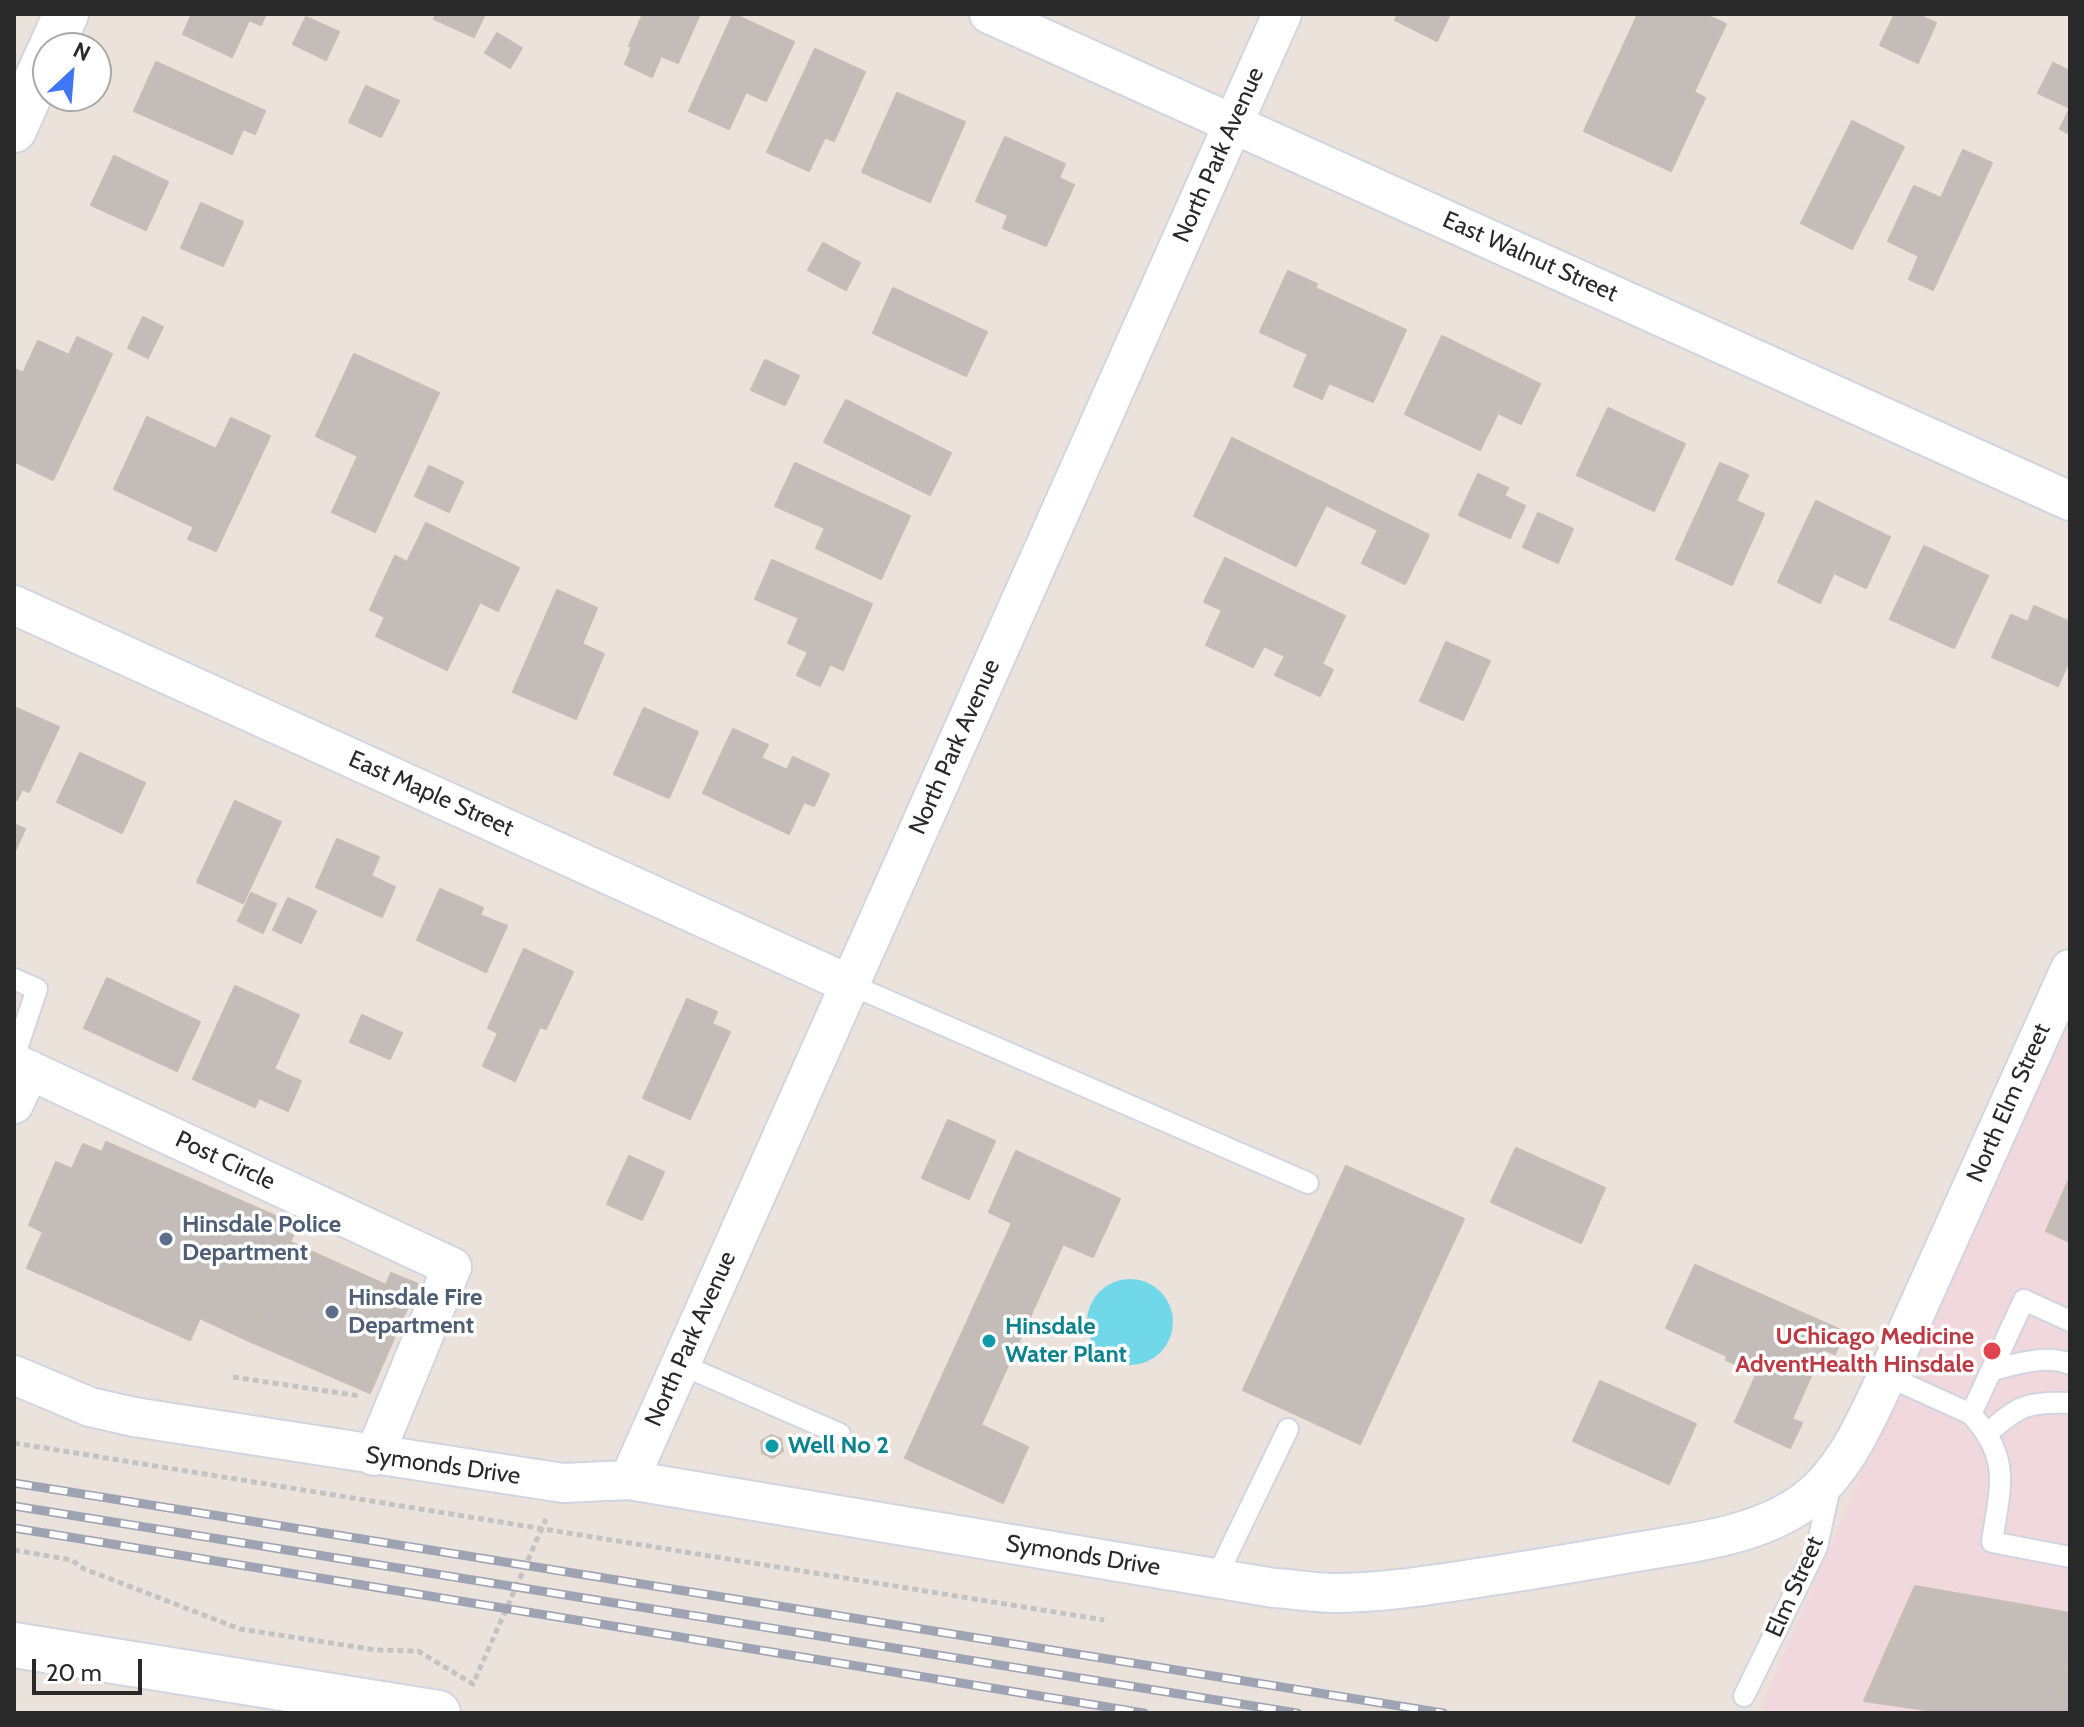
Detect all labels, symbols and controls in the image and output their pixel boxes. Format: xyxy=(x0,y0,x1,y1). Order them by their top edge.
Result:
north arrow xyxy=(32,32,112,112)
text: N xyxy=(69,36,95,67)
street label: North Park Avenue xyxy=(1167,63,1271,247)
street label: East Walnut Street xyxy=(1438,206,1622,308)
street label: North Park Avenue xyxy=(903,655,1007,839)
street label: East Maple Street xyxy=(344,745,518,843)
street label: North Elm Street xyxy=(1961,1019,2057,1187)
street label: Post Circle xyxy=(171,1125,279,1197)
place label: Hinsdale Police Department xyxy=(182,1211,341,1267)
marker: Hinsdale Police Department xyxy=(157,1230,175,1248)
street label: North Park Avenue xyxy=(639,1247,743,1431)
place label: Hinsdale Fire Department xyxy=(348,1284,482,1340)
marker: Hinsdale Fire Department xyxy=(323,1303,341,1321)
place label: Hinsdale Water Plant xyxy=(1005,1313,1127,1369)
place label: UChicago Medicine AdventHealth Hinsdale xyxy=(1735,1323,1974,1379)
marker: Hinsdale Water Plant xyxy=(980,1332,998,1350)
marker: UChicago Medicine AdventHealth Hinsdale xyxy=(1981,1340,2003,1362)
place label: Well No 2 xyxy=(788,1432,889,1460)
marker: Well No 2 xyxy=(763,1437,781,1455)
street label: Symonds Drive xyxy=(364,1441,522,1491)
street label: Symonds Drive xyxy=(1004,1530,1162,1582)
street label: Elm Street xyxy=(1760,1532,1830,1642)
scale bar xyxy=(36,1643,146,1693)
text: 20 m xyxy=(46,1658,102,1687)

